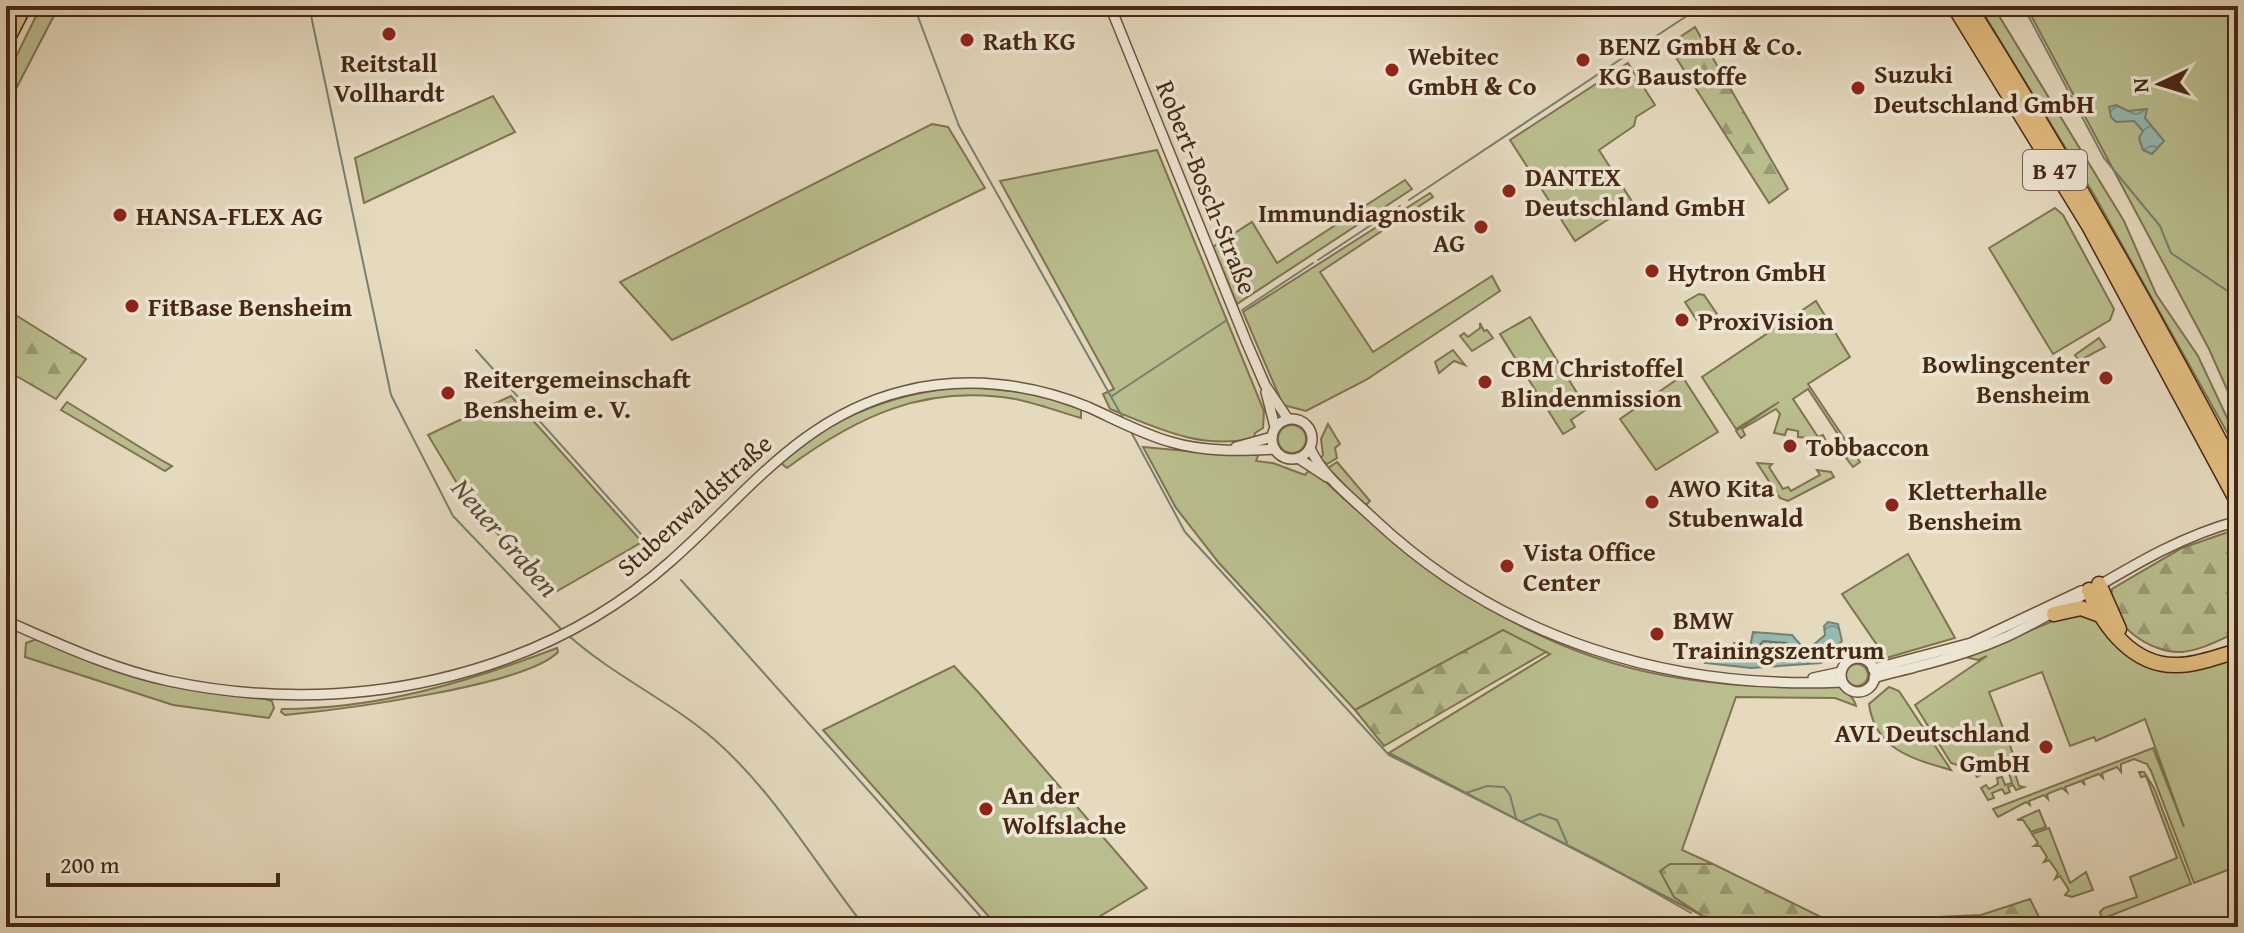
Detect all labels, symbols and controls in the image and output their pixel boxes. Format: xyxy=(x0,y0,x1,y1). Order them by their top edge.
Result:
place label: Rath KG xyxy=(983,21,1076,60)
marker: Reitstall Vollhardt xyxy=(380,25,398,43)
place label: BENZ GmbH & Co. KG Baustoffe xyxy=(1599,26,1802,95)
marker: Rath KG xyxy=(958,31,976,49)
place label: Webitec GmbH & Co xyxy=(1408,36,1537,105)
place label: Reitstall Vollhardt xyxy=(334,43,445,112)
north arrow xyxy=(2120,44,2200,124)
marker: BENZ GmbH & Co. KG Baustoffe xyxy=(1574,51,1592,69)
place label: Suzuki Deutschland GmbH xyxy=(1874,54,2094,123)
marker: Webitec GmbH & Co xyxy=(1383,61,1401,79)
street label: Robert-Bosch-Straße xyxy=(1146,74,1268,300)
text: N xyxy=(2124,77,2157,94)
marker: Suzuki Deutschland GmbH xyxy=(1849,79,1867,97)
road number: B 47 xyxy=(2023,150,2087,190)
place label: DANTEX Deutschland GmbH xyxy=(1525,157,1745,226)
marker: DANTEX Deutschland GmbH xyxy=(1500,182,1518,200)
place label: Immundiagnostik AG xyxy=(1258,193,1465,262)
place label: HANSA-FLEX AG xyxy=(136,196,323,235)
marker: HANSA-FLEX AG xyxy=(111,206,129,224)
marker: Immundiagnostik AG xyxy=(1472,218,1490,236)
place label: Hytron GmbH xyxy=(1668,252,1826,291)
marker: Hytron GmbH xyxy=(1643,262,1661,280)
place label: FitBase Bensheim xyxy=(148,287,353,326)
marker: FitBase Bensheim xyxy=(123,297,141,315)
place label: ProxiVision xyxy=(1698,301,1834,340)
marker: ProxiVision xyxy=(1673,311,1691,329)
place label: Bowlingcenter Bensheim xyxy=(1922,344,2091,413)
place label: CBM Christoffel Blindenmission xyxy=(1501,348,1684,417)
place label: Reitergemeinschaft Bensheim e. V. xyxy=(464,359,691,428)
marker: Bowlingcenter Bensheim xyxy=(2097,369,2115,387)
marker: CBM Christoffel Blindenmission xyxy=(1476,373,1494,391)
marker: Reitergemeinschaft Bensheim e. V. xyxy=(439,384,457,402)
street label: Stubenwaldstraße xyxy=(608,424,780,586)
place label: Tobbaccon xyxy=(1806,427,1930,466)
marker: Tobbaccon xyxy=(1781,437,1799,455)
water label: Neuer Graben xyxy=(442,468,569,606)
place label: AWO Kita Stubenwald xyxy=(1668,468,1803,537)
place label: Kletterhalle Bensheim xyxy=(1908,471,2047,540)
marker: AWO Kita Stubenwald xyxy=(1643,493,1661,511)
marker: Kletterhalle Bensheim xyxy=(1883,496,1901,514)
place label: Vista Office Center xyxy=(1523,532,1656,601)
marker: Vista Office Center xyxy=(1498,557,1516,575)
place label: BMW Trainingszentrum xyxy=(1673,600,1885,669)
marker: BMW Trainingszentrum xyxy=(1648,625,1666,643)
place label: AVL Deutschland GmbH xyxy=(1834,713,2030,782)
marker: AVL Deutschland GmbH xyxy=(2037,738,2055,756)
place label: An der Wolfslache xyxy=(1002,775,1127,844)
marker: An der Wolfslache xyxy=(977,800,995,818)
scale bar xyxy=(48,837,278,887)
text: 200 m xyxy=(60,847,120,882)

